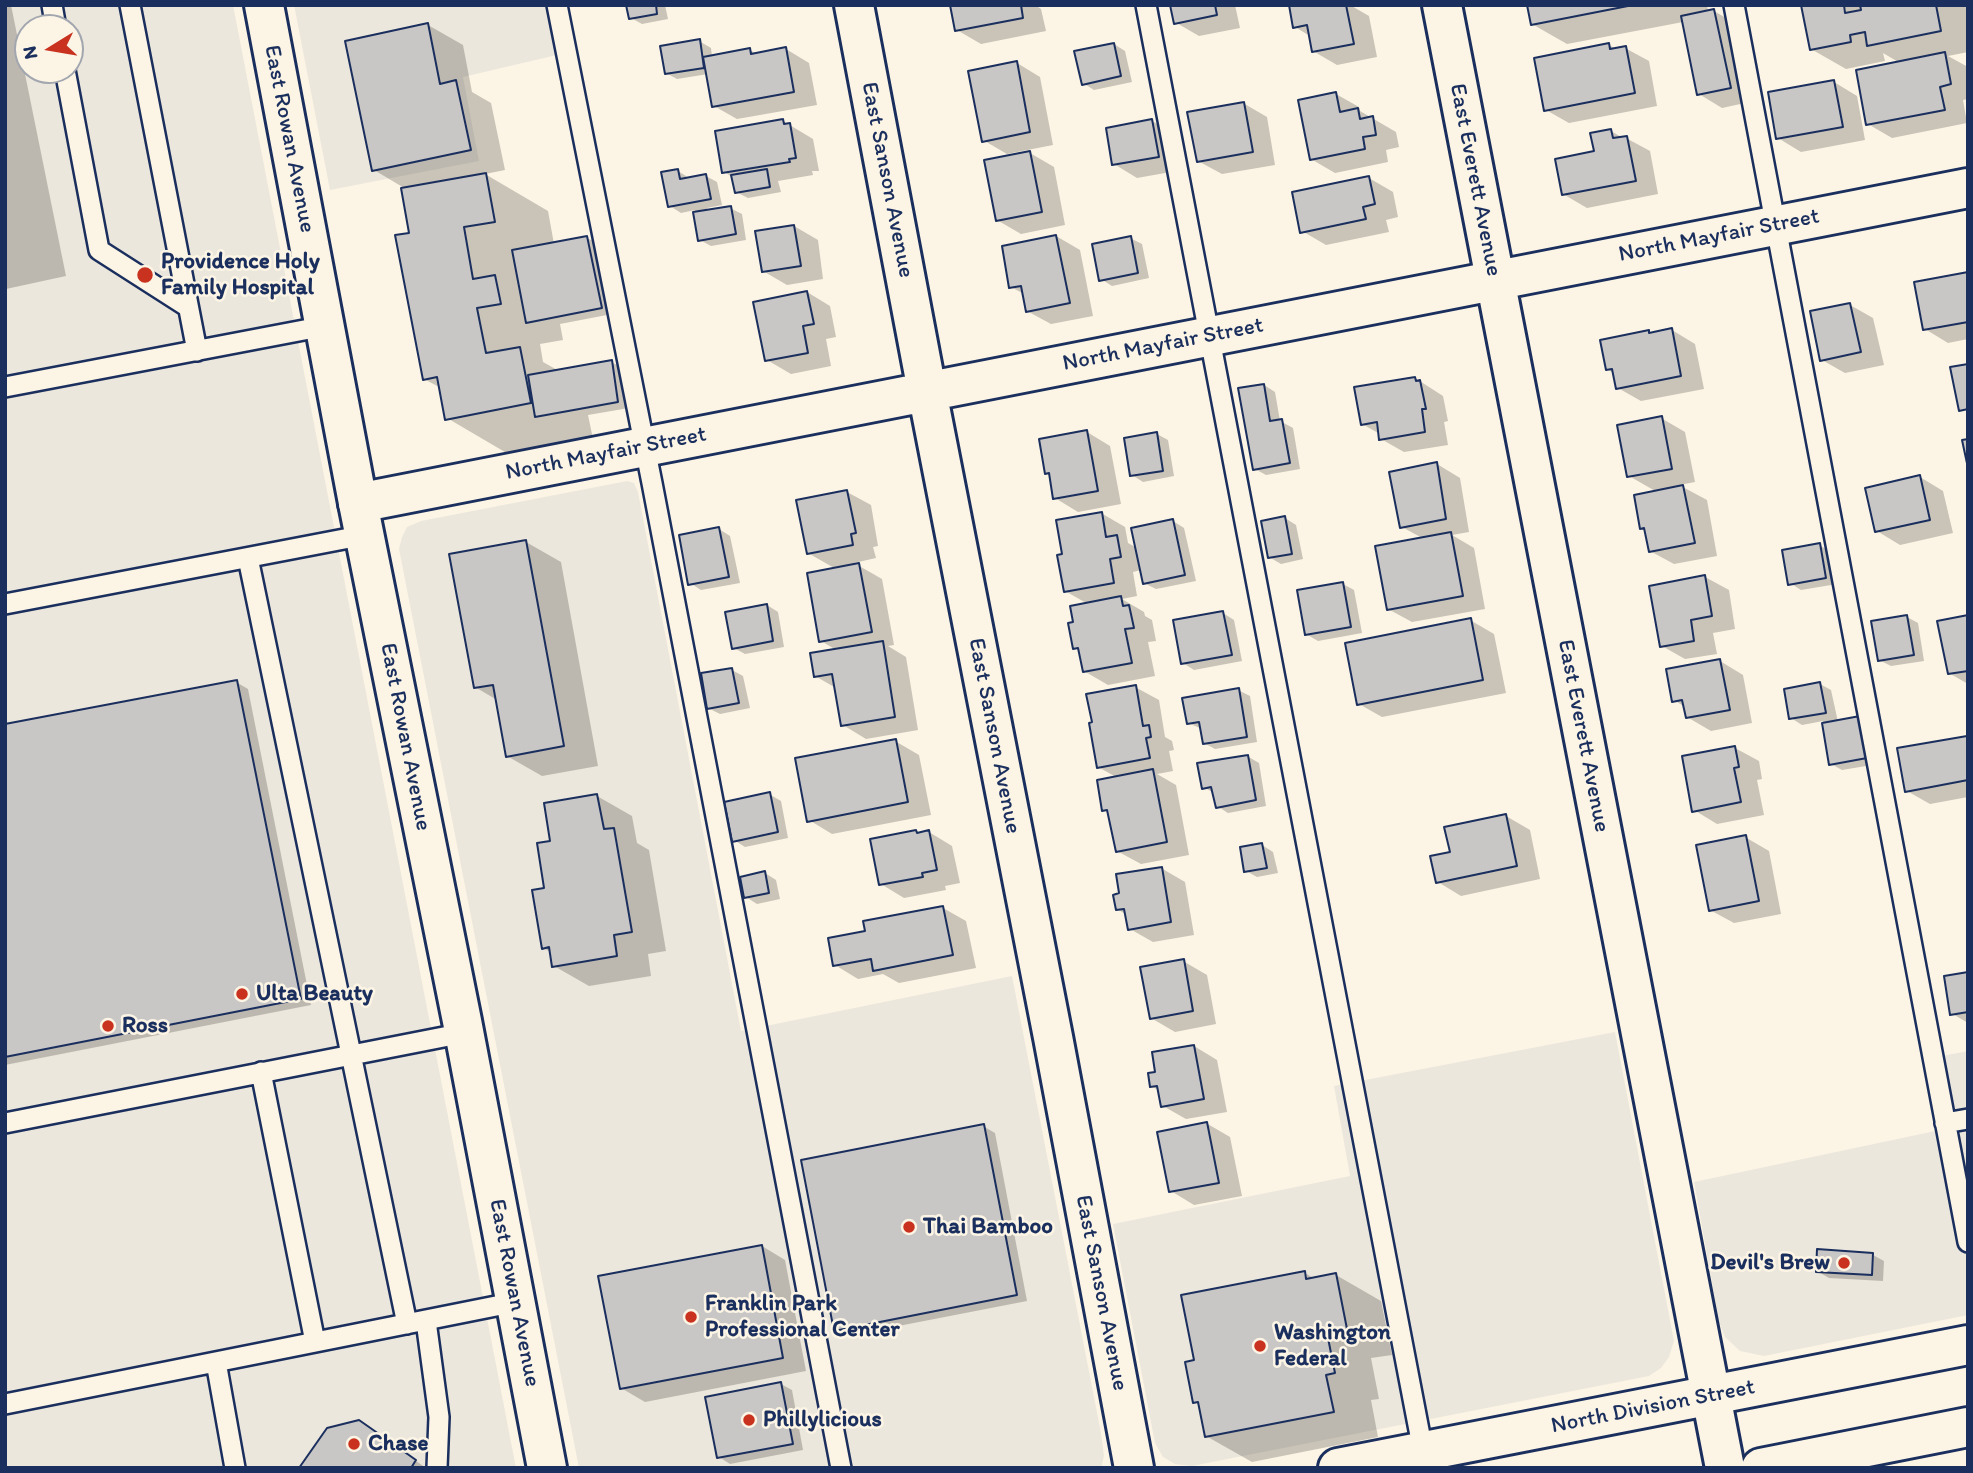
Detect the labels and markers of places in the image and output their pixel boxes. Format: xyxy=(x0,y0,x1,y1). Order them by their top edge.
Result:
place label: Providence Holy Family Hospital xyxy=(161,248,320,302)
marker: Providence Holy Family Hospital xyxy=(135,265,155,285)
place label: Ulta Beauty xyxy=(256,980,373,1008)
marker: Ulta Beauty xyxy=(234,986,250,1002)
place label: Ross xyxy=(122,1012,168,1040)
marker: Ross xyxy=(100,1018,116,1034)
place label: Thai Bamboo xyxy=(923,1213,1053,1241)
marker: Thai Bamboo xyxy=(901,1219,917,1235)
place label: Devil's Brew xyxy=(1710,1249,1830,1277)
marker: Devil's Brew xyxy=(1836,1255,1852,1271)
place label: Franklin Park Professional Center xyxy=(705,1290,900,1344)
marker: Franklin Park Professional Center xyxy=(683,1309,699,1325)
place label: Washington Federal xyxy=(1274,1319,1391,1373)
marker: Washington Federal xyxy=(1252,1338,1268,1354)
place label: Phillylicious xyxy=(763,1406,882,1434)
marker: Phillylicious xyxy=(741,1412,757,1428)
place label: Chase xyxy=(368,1430,428,1458)
marker: Chase xyxy=(346,1436,362,1452)

